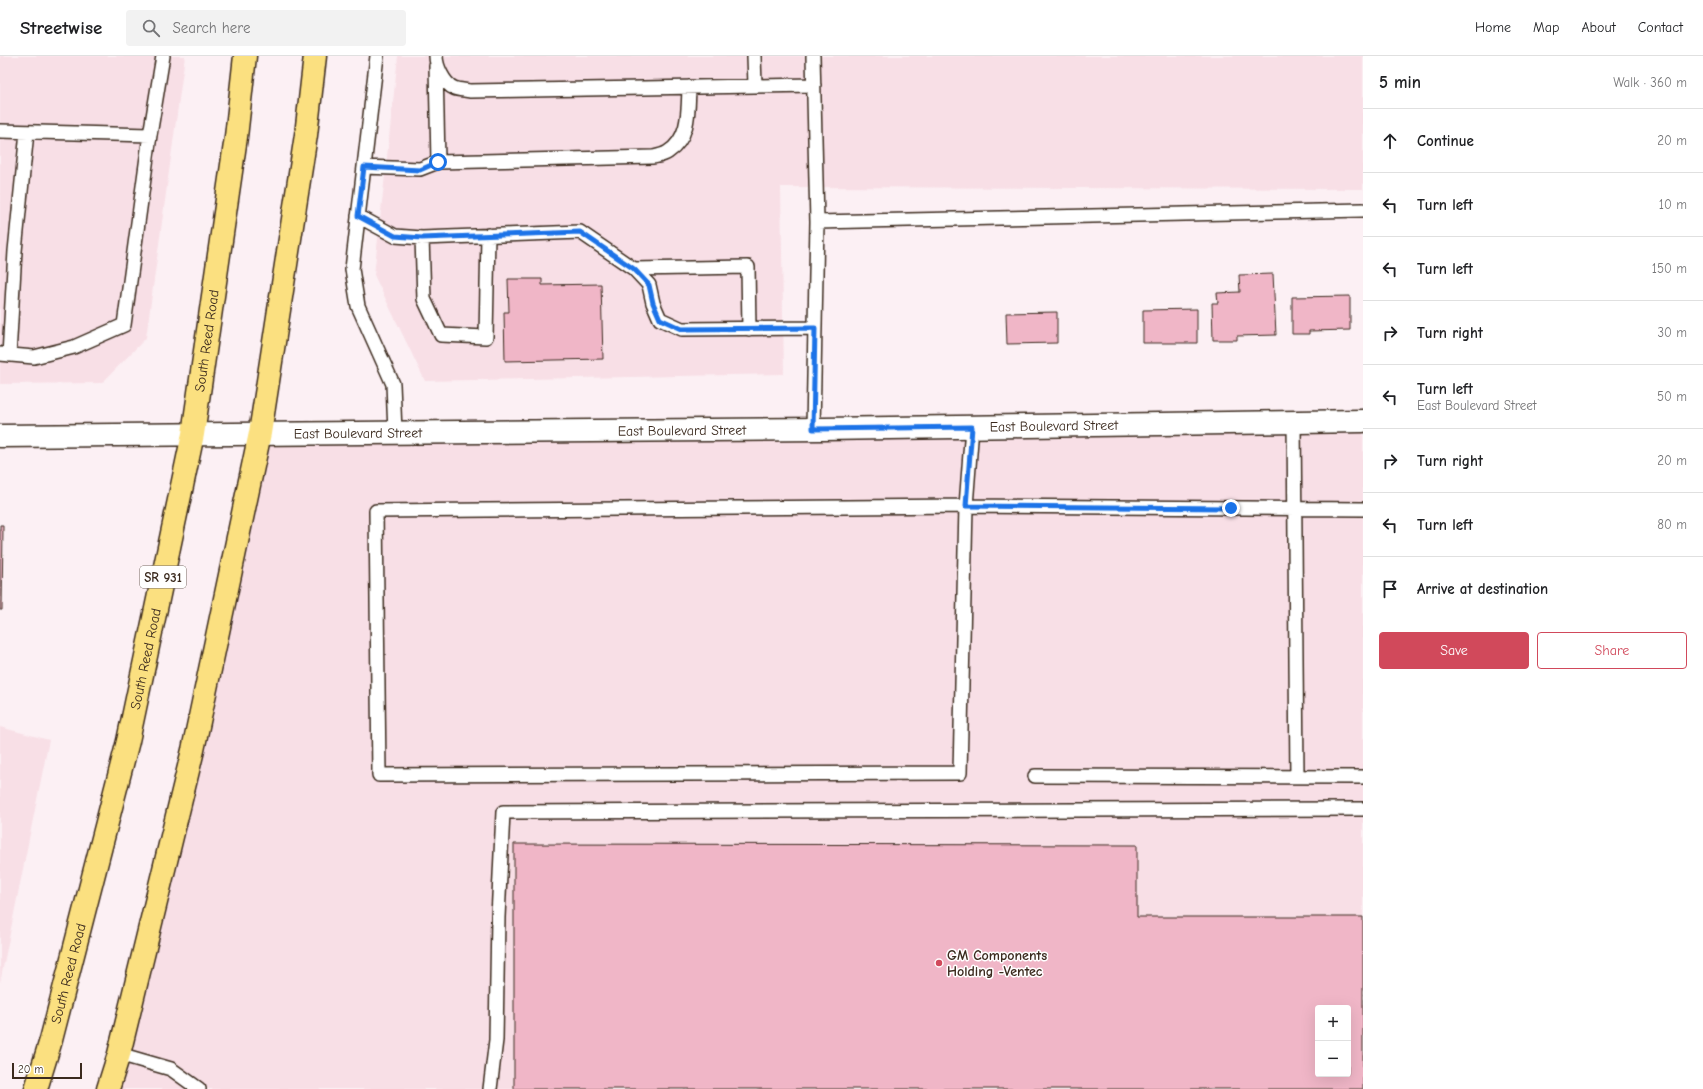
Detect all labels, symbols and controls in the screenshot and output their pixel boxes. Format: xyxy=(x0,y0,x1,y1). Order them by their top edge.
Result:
search box xyxy=(126,10,406,46)
text: Streetwise xyxy=(20,17,102,39)
icon: search xyxy=(140,17,162,39)
text: Search here xyxy=(172,19,250,37)
text: Home xyxy=(1475,19,1511,36)
text: Map xyxy=(1533,19,1559,36)
text: About xyxy=(1581,19,1616,36)
text: Contact xyxy=(1638,19,1683,36)
text: 5 min xyxy=(1379,73,1421,92)
text: Walk · 360 m xyxy=(1613,75,1687,90)
icon: ahead xyxy=(1379,130,1401,152)
text: Continue xyxy=(1417,132,1474,150)
text: 20 m xyxy=(1657,133,1687,148)
route start xyxy=(429,153,447,171)
icon: left xyxy=(1379,194,1401,216)
text: Turn left xyxy=(1417,196,1473,214)
text: 10 m xyxy=(1659,197,1687,212)
icon: left xyxy=(1379,258,1401,280)
text: Turn left xyxy=(1417,260,1473,278)
text: 150 m xyxy=(1652,261,1687,276)
street label: South Reed Road xyxy=(191,289,223,393)
icon: right xyxy=(1379,322,1401,344)
text: Turn right xyxy=(1417,324,1483,342)
text: 30 m xyxy=(1657,325,1687,340)
text: Turn left xyxy=(1417,380,1473,398)
icon: left xyxy=(1379,386,1401,408)
text: 50 m xyxy=(1657,389,1687,404)
text: East Boulevard Street xyxy=(1417,398,1536,413)
street label: East Boulevard Street xyxy=(989,417,1119,436)
street label: East Boulevard Street xyxy=(618,422,747,440)
street label: East Boulevard Street xyxy=(294,424,423,443)
icon: right xyxy=(1379,450,1401,472)
text: Turn right xyxy=(1417,452,1483,470)
text: 20 m xyxy=(1657,453,1687,468)
route end xyxy=(1222,499,1240,517)
icon: left xyxy=(1379,514,1401,536)
text: Turn left xyxy=(1417,516,1473,534)
text: 80 m xyxy=(1657,517,1687,532)
road number: SR 931 xyxy=(140,566,186,588)
icon: arrive xyxy=(1379,578,1401,600)
text: Arrive at destination xyxy=(1417,580,1548,598)
street label: South Reed Road xyxy=(127,607,165,711)
button: Save xyxy=(1379,632,1529,669)
button: Share xyxy=(1537,632,1687,669)
street label: South Reed Road xyxy=(48,922,90,1026)
place label: GM Components Holding -Ventec xyxy=(947,947,1047,980)
marker: GM Components Holding -Ventec xyxy=(934,958,944,968)
map controls xyxy=(1315,1005,1351,1077)
button: + xyxy=(1315,1005,1351,1041)
button: − xyxy=(1315,1041,1351,1077)
scale bar xyxy=(12,1061,82,1080)
text: 20 m xyxy=(18,1063,43,1076)

